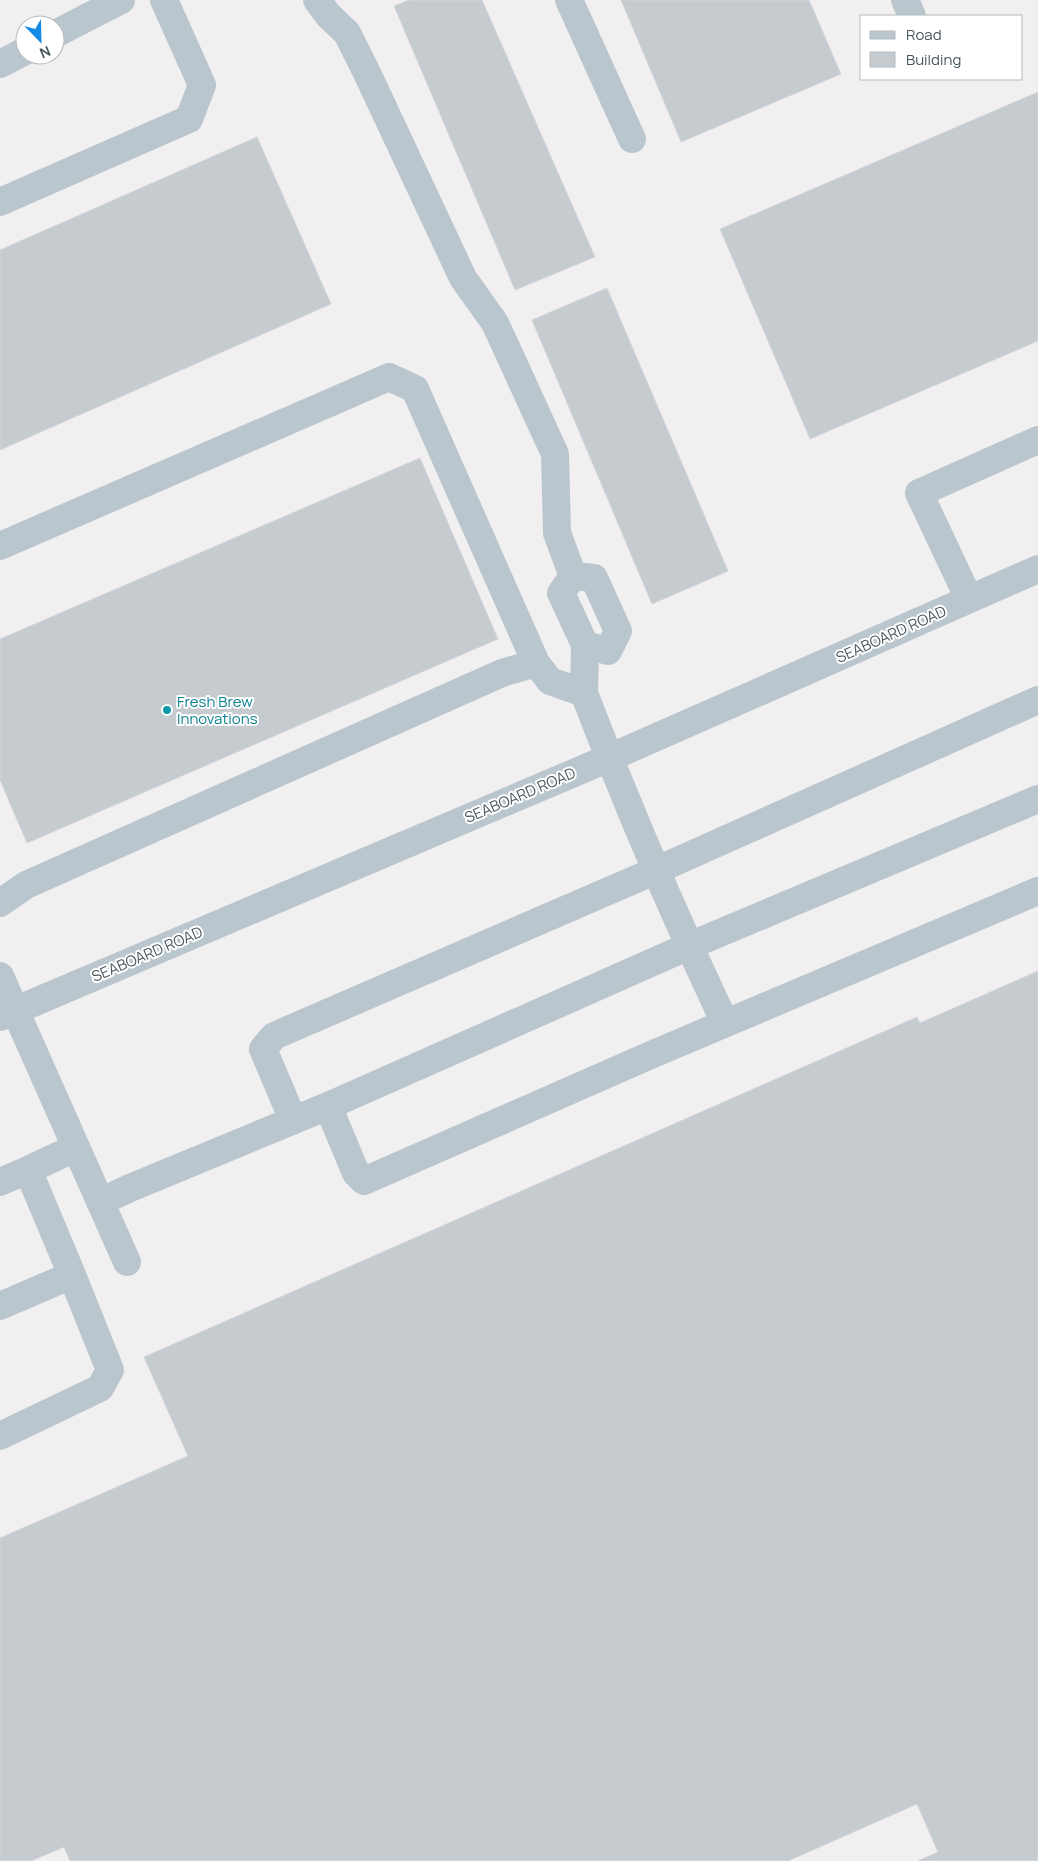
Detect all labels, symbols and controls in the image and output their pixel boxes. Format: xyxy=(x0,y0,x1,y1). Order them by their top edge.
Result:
north arrow xyxy=(15,15,65,65)
legend xyxy=(860,15,1023,80)
text: Road xyxy=(906,24,942,45)
text: N xyxy=(37,42,54,63)
text: Building xyxy=(906,49,961,70)
street label: SEABOARD ROAD xyxy=(833,600,949,668)
place label: Fresh Brew Innovations xyxy=(177,691,258,729)
marker: Fresh Brew Innovations xyxy=(161,704,173,716)
street label: SEABOARD ROAD xyxy=(461,762,579,828)
street label: SEABOARD ROAD xyxy=(88,921,206,987)

